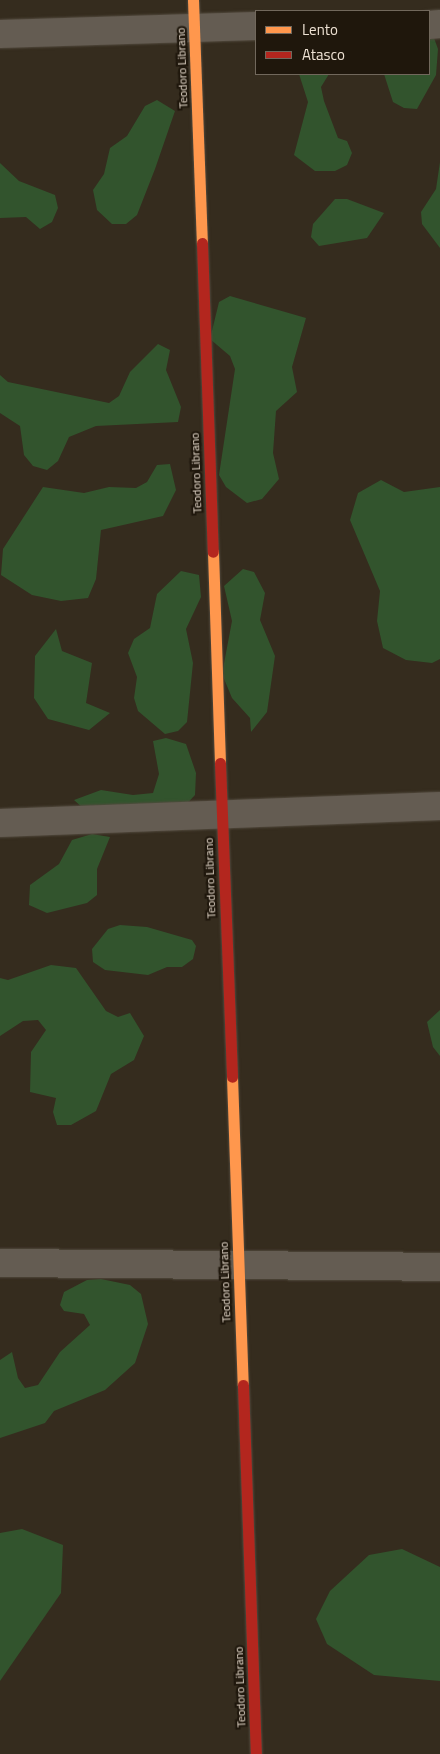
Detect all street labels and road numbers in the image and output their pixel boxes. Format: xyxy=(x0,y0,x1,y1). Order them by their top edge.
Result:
street label: Teodoro Librano xyxy=(173,27,191,109)
street label: Teodoro Librano xyxy=(187,432,205,514)
street label: Teodoro Librano xyxy=(201,837,219,919)
street label: Teodoro Librano xyxy=(216,1241,234,1323)
street label: Teodoro Librano xyxy=(231,1646,249,1728)

